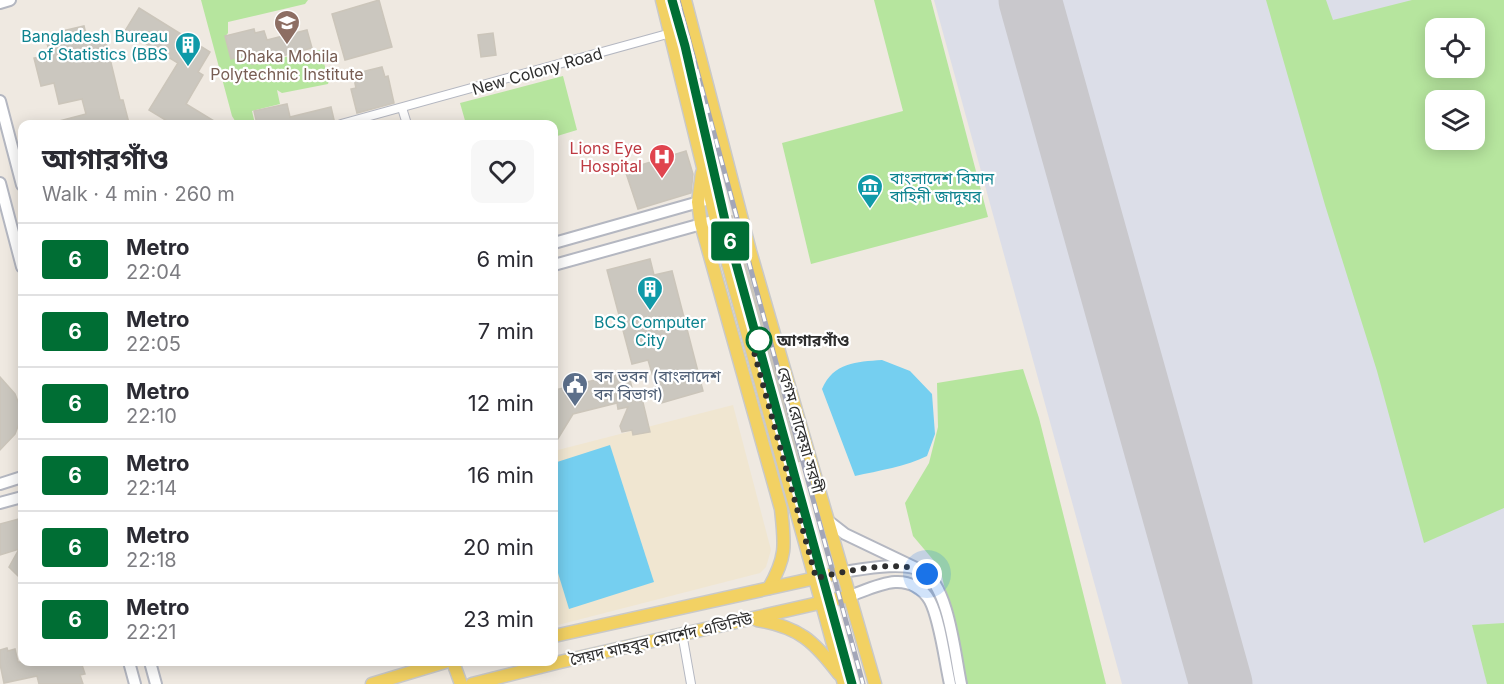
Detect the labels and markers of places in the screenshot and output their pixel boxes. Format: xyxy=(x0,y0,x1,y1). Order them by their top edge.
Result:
school or university icon: Dhaka Mohila Polytechnic Institute xyxy=(272,8,302,46)
place label: Bangladesh Bureau of Statistics (BBS xyxy=(21,26,168,64)
building icon: Bangladesh Bureau of Statistics (BBS xyxy=(173,30,203,68)
place label: Dhaka Mohila Polytechnic Institute xyxy=(210,46,364,84)
place label: Lions Eye Hospital xyxy=(569,138,642,176)
hospital icon: Lions Eye Hospital xyxy=(647,142,677,180)
place label: বাংলাদেশ বিমান বাহিনী জাদুঘর xyxy=(889,168,995,206)
museum icon: বাংলাদেশ বিমান বাহিনী জাদুঘর xyxy=(855,172,885,210)
building icon: BCS Computer City xyxy=(635,274,665,312)
place label: BCS Computer City xyxy=(594,312,706,350)
marker: আগারগাঁও xyxy=(746,327,772,353)
place label: আগারগাঁও xyxy=(776,330,849,350)
place label: বন ভবন (বাংলাদেশ বন বিভাগ) xyxy=(593,366,722,404)
public building icon: বন ভবন (বাংলাদেশ বন বিভাগ) xyxy=(560,370,590,408)

